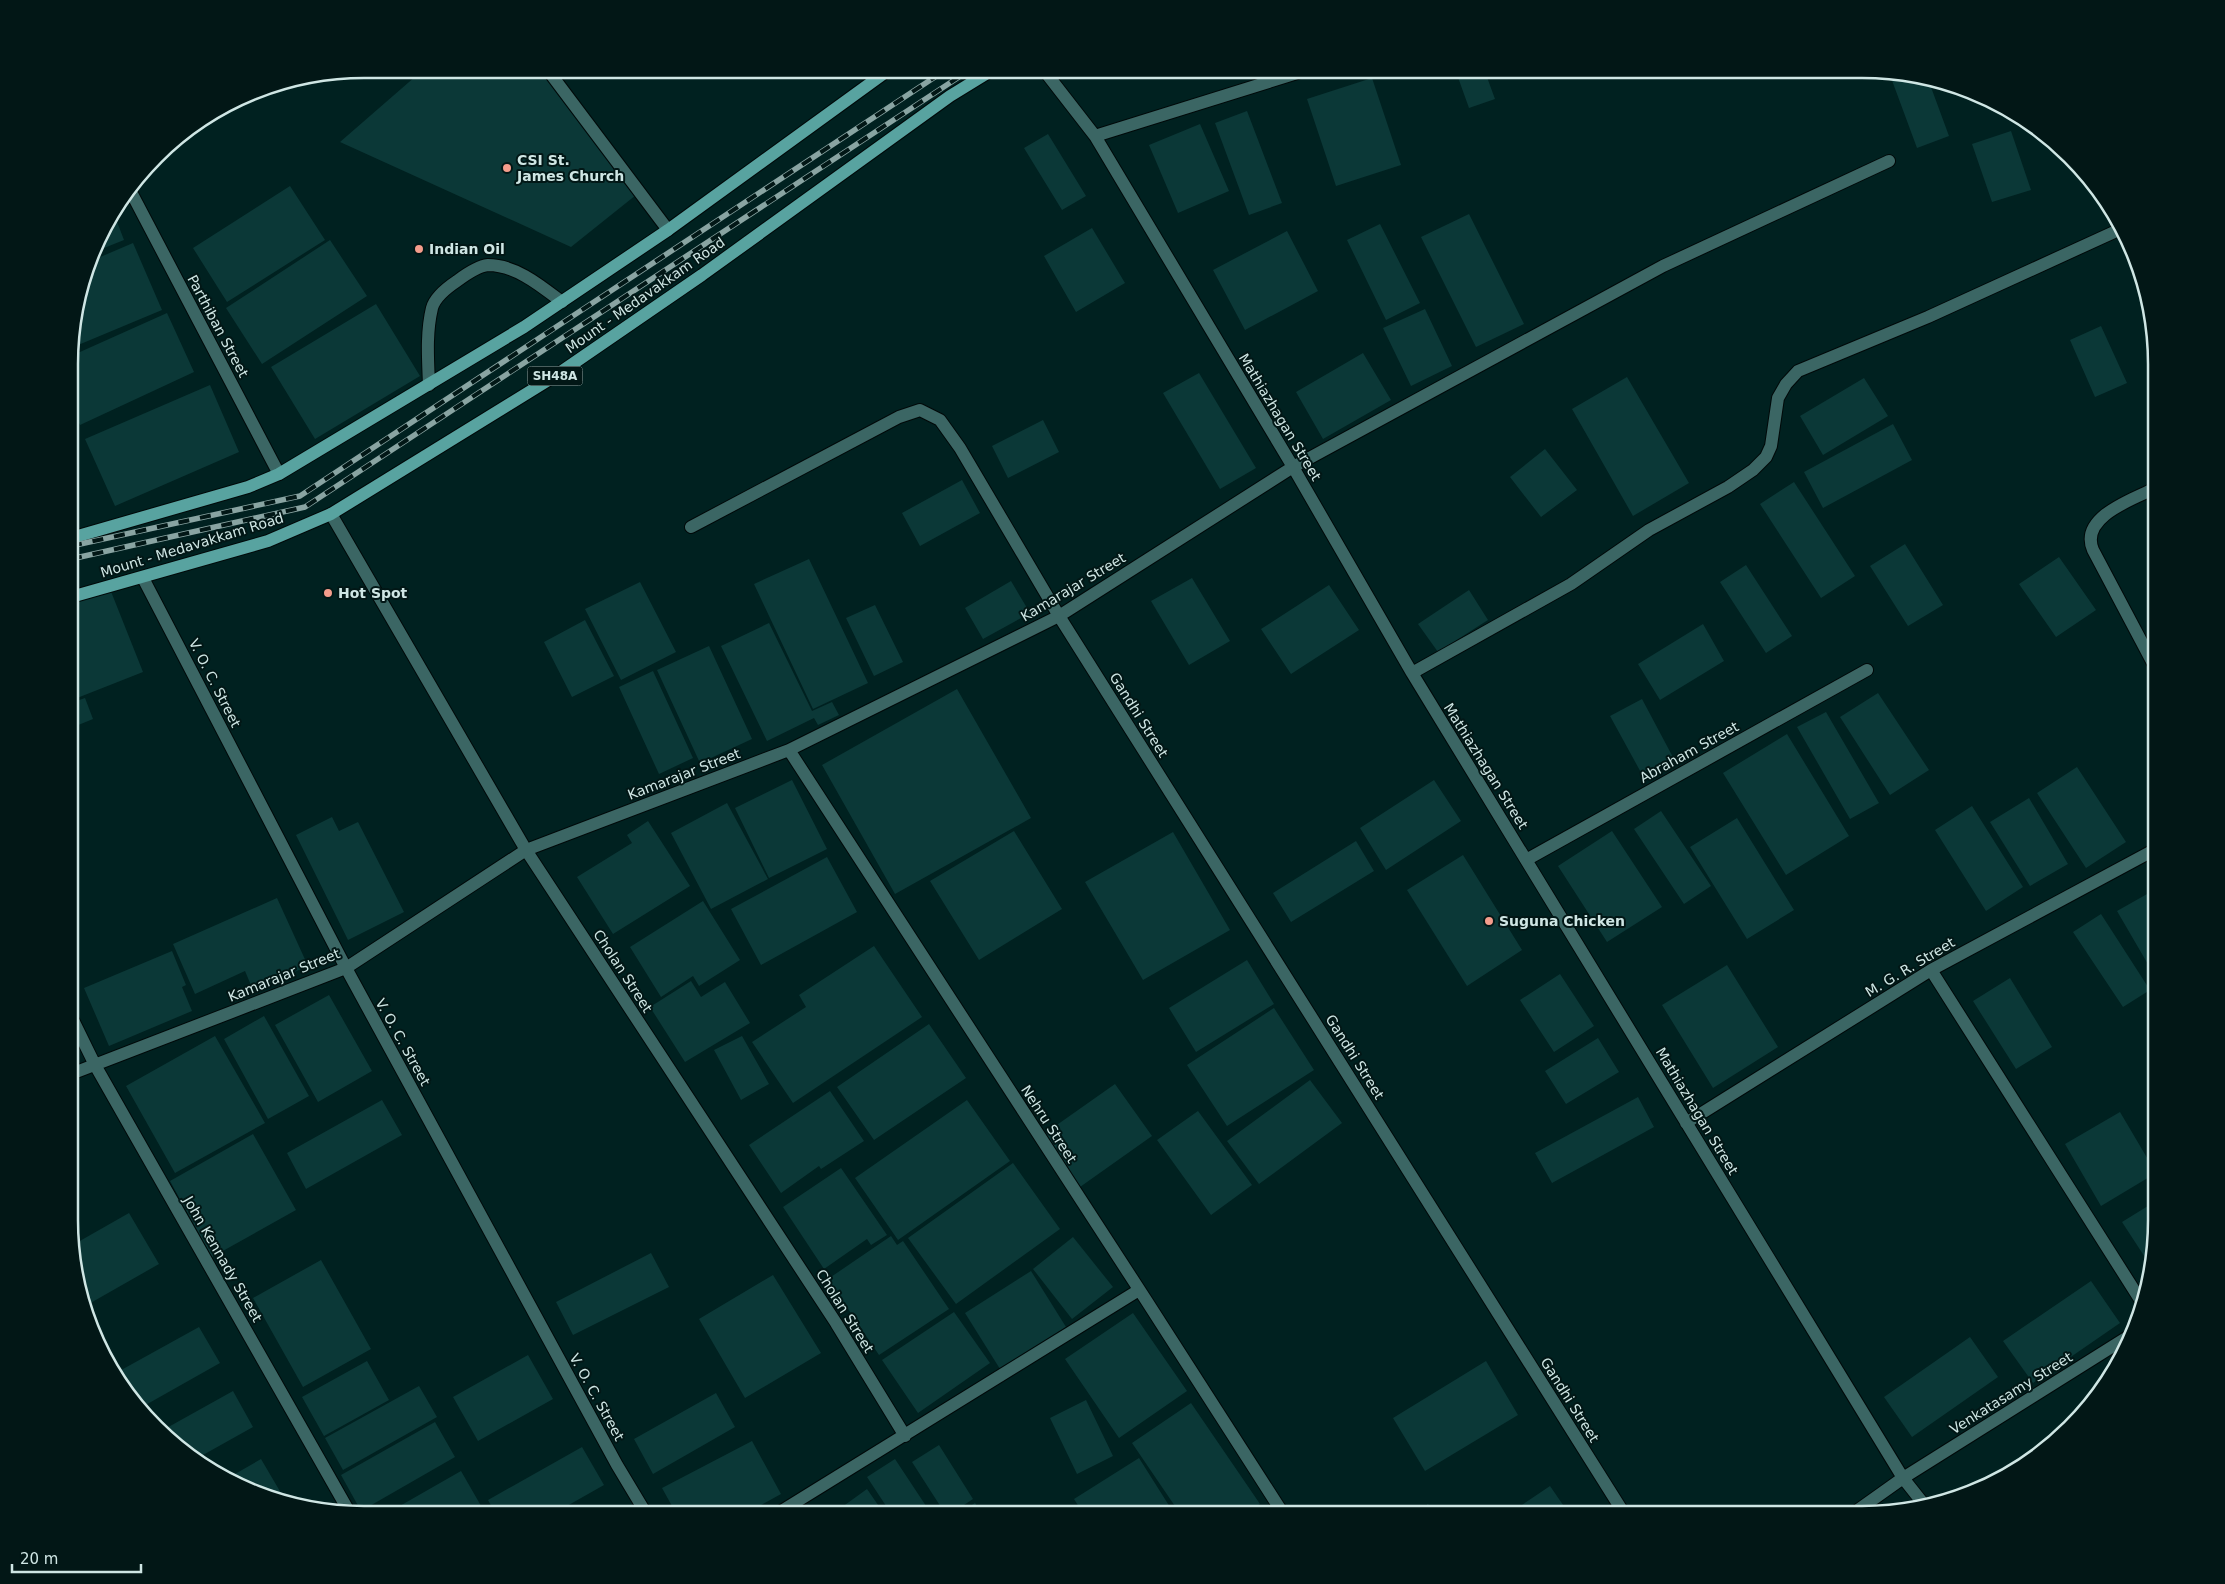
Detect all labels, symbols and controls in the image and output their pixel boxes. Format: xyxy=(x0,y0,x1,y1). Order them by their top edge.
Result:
place label: CSI St. James Church xyxy=(516,152,624,184)
marker: CSI St. James Church xyxy=(501,162,513,174)
street label: Mount - Medavakkam Road xyxy=(562,234,728,356)
place label: Indian Oil xyxy=(429,241,505,257)
marker: Indian Oil xyxy=(413,243,425,255)
street label: Parthiban Street xyxy=(184,272,252,380)
street label: Mathiazhagan Street xyxy=(1236,350,1325,484)
road number: SH48A xyxy=(528,366,582,386)
street label: Mount - Medavakkam Road xyxy=(99,509,285,581)
street label: Kamarajar Street xyxy=(1018,549,1129,625)
place label: Hot Spot xyxy=(338,585,408,601)
marker: Hot Spot xyxy=(322,587,334,599)
street label: V. O. C. Street xyxy=(186,636,244,730)
street label: Gandhi Street xyxy=(1107,670,1172,761)
street label: Mathiazhagan Street xyxy=(1441,700,1532,832)
street label: Abraham Street xyxy=(1637,718,1742,786)
street label: Kamarajar Street xyxy=(625,745,743,803)
place label: Suguna Chicken xyxy=(1499,913,1625,929)
marker: Suguna Chicken xyxy=(1483,915,1495,927)
street label: Cholan Street xyxy=(590,927,656,1016)
street label: M. G. R. Street xyxy=(1862,934,1958,1000)
street label: Kamarajar Street xyxy=(226,945,343,1005)
street label: V. O. C. Street xyxy=(372,996,434,1089)
street label: Gandhi Street xyxy=(1323,1012,1388,1103)
street label: Mathiazhagan Street xyxy=(1653,1044,1742,1178)
street label: Nehru Street xyxy=(1018,1082,1080,1166)
street label: John Kennady Street xyxy=(180,1192,266,1325)
street label: Cholan Street xyxy=(813,1266,877,1356)
street label: Venkatasamy Street xyxy=(1947,1349,2076,1437)
street label: V. O. C. Street xyxy=(566,1351,628,1444)
street label: Gandhi Street xyxy=(1538,1355,1603,1446)
scale bar xyxy=(12,1542,141,1574)
text: 20 m xyxy=(20,1550,58,1568)

